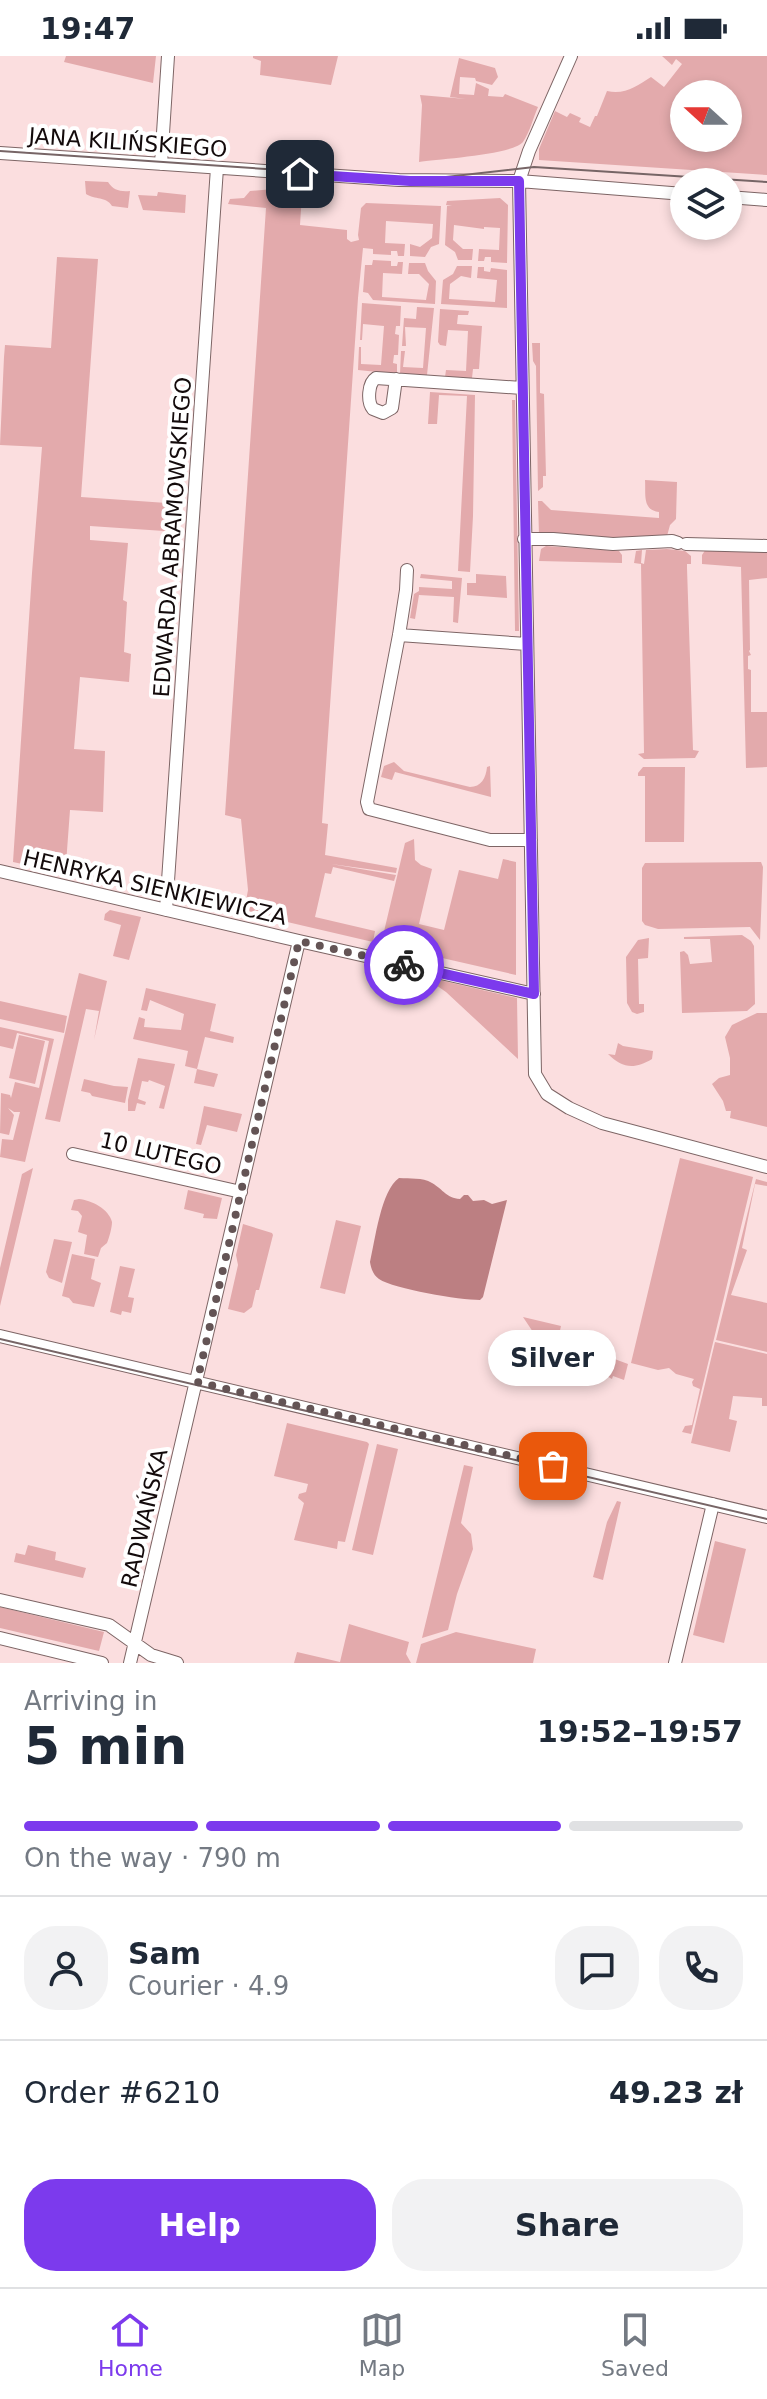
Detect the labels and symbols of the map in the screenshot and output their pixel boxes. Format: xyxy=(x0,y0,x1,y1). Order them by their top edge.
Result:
north arrow xyxy=(670,80,742,152)
street label: JANA KILIŃSKIEGO xyxy=(26,123,228,162)
pin xyxy=(266,140,334,208)
street label: EDWARDA ABRAMOWSKIEGO xyxy=(149,376,196,698)
street label: HENRYKA SIENKIEWICZA xyxy=(21,845,289,930)
courier xyxy=(364,925,444,1005)
street label: 10 LUTEGO xyxy=(98,1127,224,1180)
callout: Silver xyxy=(489,1330,617,1386)
pin xyxy=(519,1432,587,1500)
street label: RADWAŃSKA xyxy=(116,1446,173,1590)

